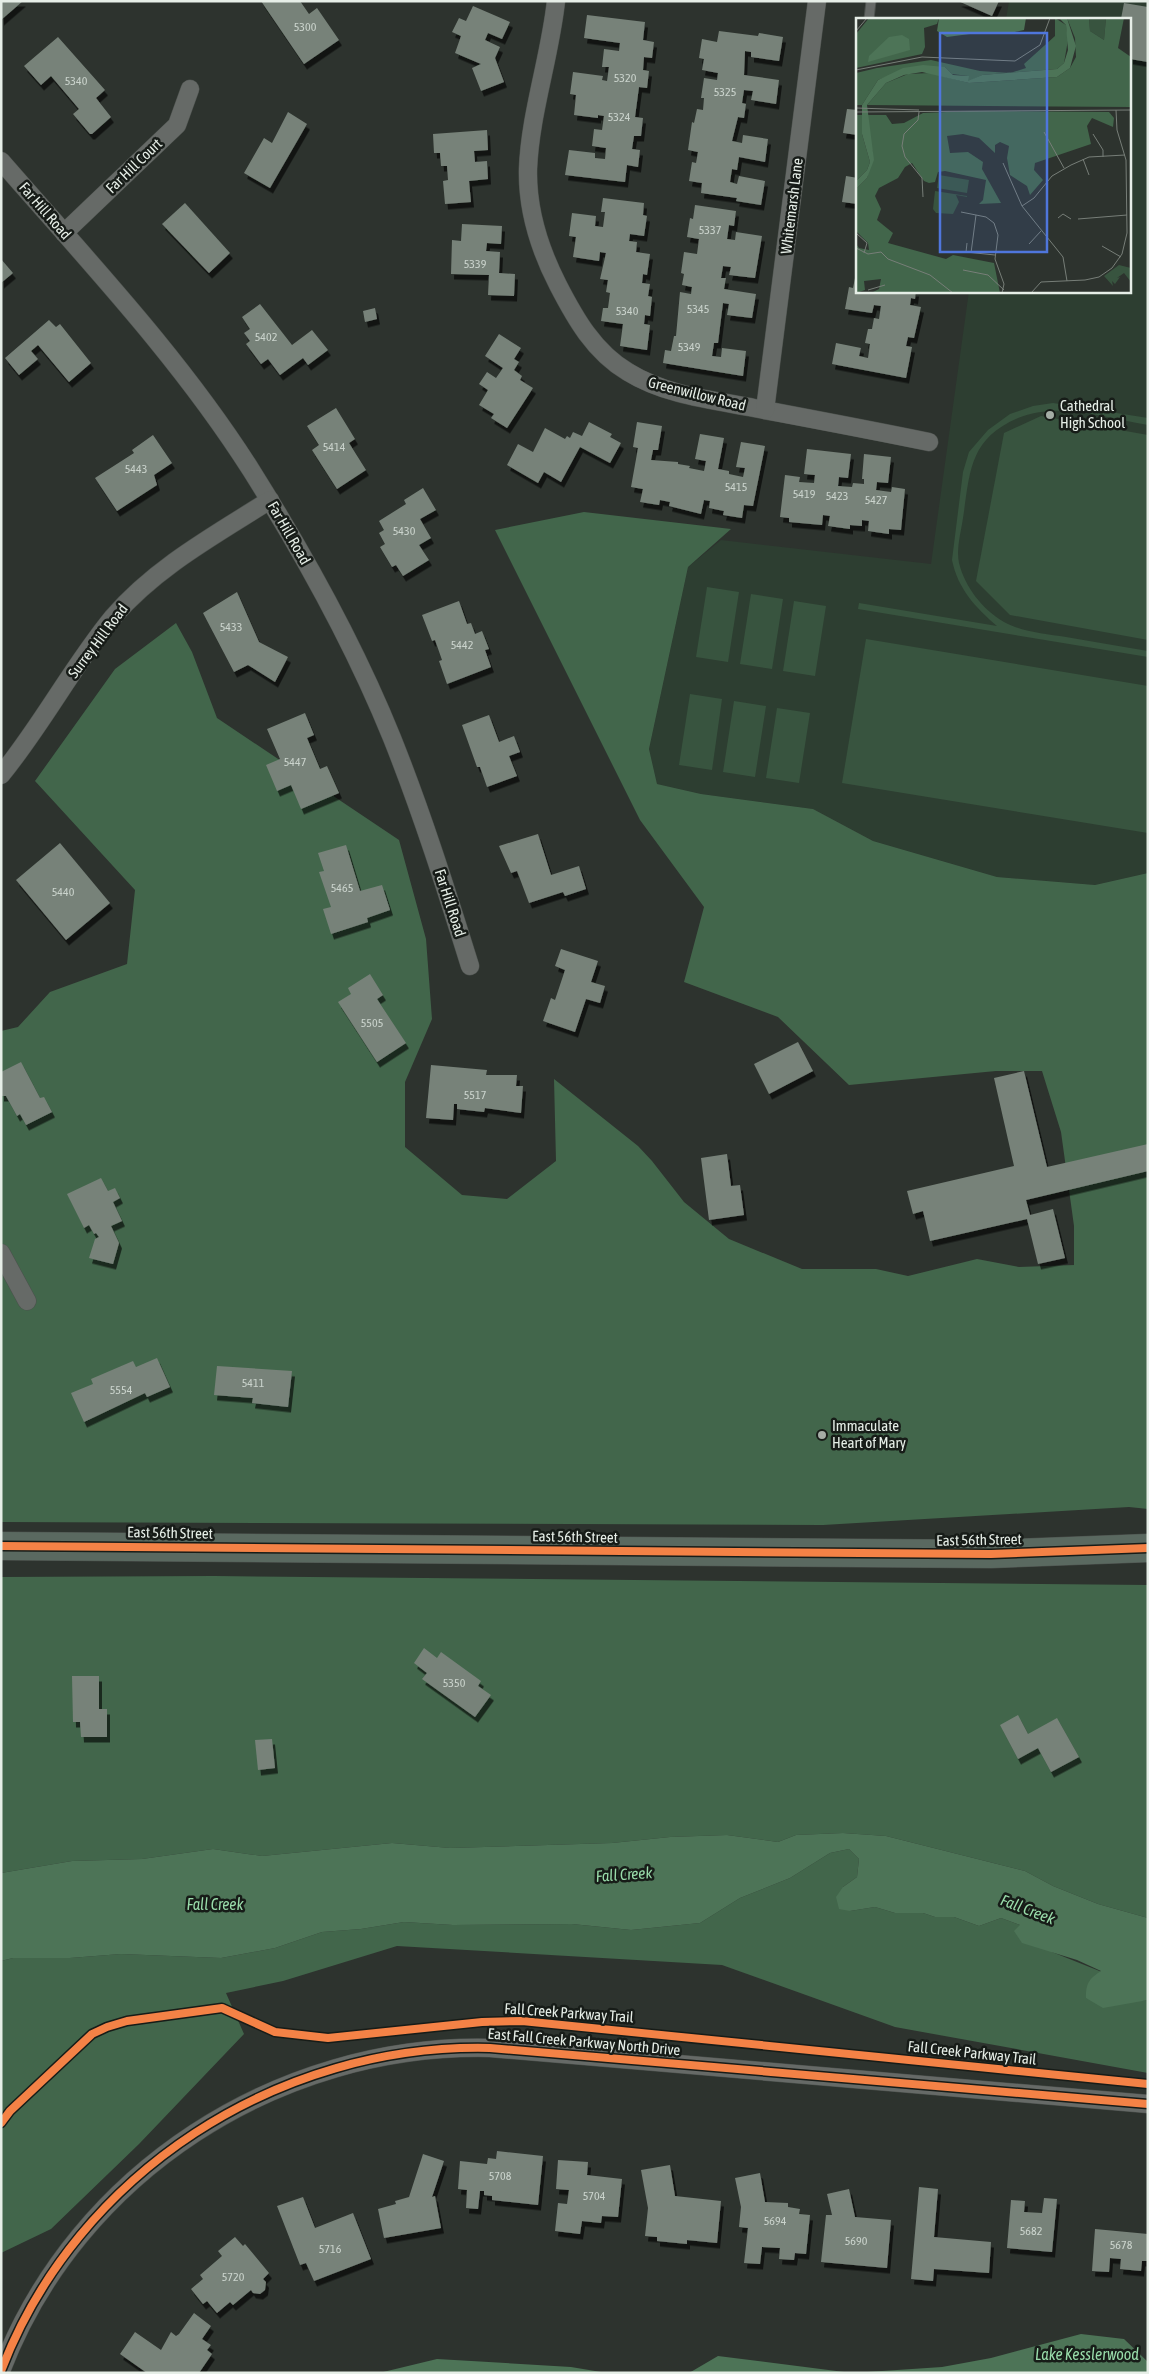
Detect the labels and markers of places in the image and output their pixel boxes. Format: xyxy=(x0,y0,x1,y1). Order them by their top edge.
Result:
place label: Cathedral High School xyxy=(1060,397,1125,431)
marker: Cathedral High School xyxy=(1044,409,1056,421)
place label: Immaculate Heart of Mary xyxy=(832,1417,906,1451)
marker: Immaculate Heart of Mary xyxy=(816,1429,828,1441)

